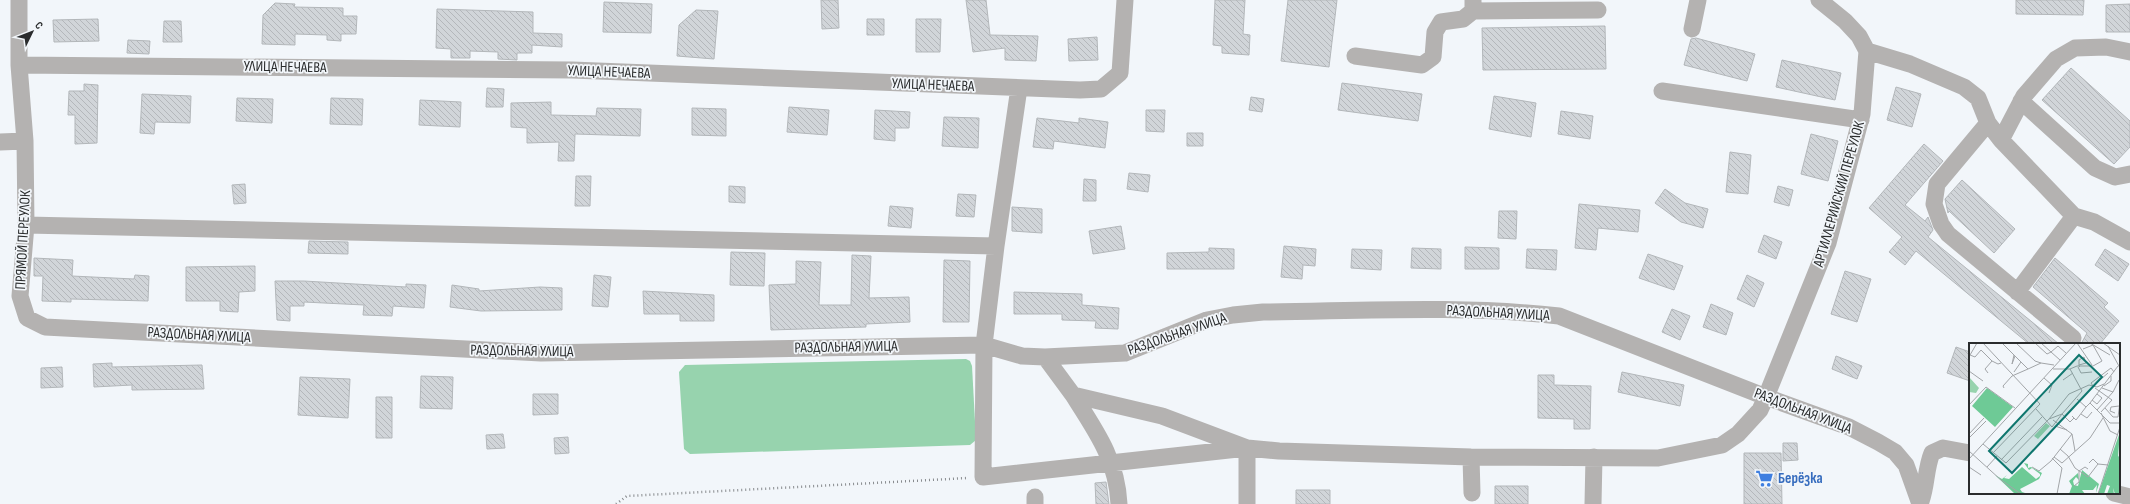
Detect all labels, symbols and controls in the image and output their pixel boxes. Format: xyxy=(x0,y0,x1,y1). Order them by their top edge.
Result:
north arrow xyxy=(12,12,52,52)
text: С xyxy=(32,19,46,32)
street label: УЛИЦА НЕЧАЕВА xyxy=(243,57,327,77)
street label: УЛИЦА НЕЧАЕВА xyxy=(567,61,651,83)
street label: УЛИЦА НЕЧАЕВА xyxy=(891,74,975,96)
street label: АРТИЛЛЕРИЙСКИЙ ПЕРЕУЛОК xyxy=(1809,119,1869,270)
street label: ПРЯМОЙ ПЕРЕУЛОК xyxy=(11,190,35,290)
street label: РАЗДОЛЬНАЯ УЛИЦА xyxy=(1446,301,1551,325)
street label: РАЗДОЛЬНАЯ УЛИЦА xyxy=(1125,308,1229,360)
street label: РАЗДОЛЬНАЯ УЛИЦА xyxy=(147,323,252,347)
street label: РАЗДОЛЬНАЯ УЛИЦА xyxy=(794,337,898,357)
street label: РАЗДОЛЬНАЯ УЛИЦА xyxy=(470,341,574,361)
inset map xyxy=(1969,343,2120,494)
street label: РАЗДОЛЬНАЯ УЛИЦА xyxy=(1751,384,1855,439)
supermarket icon: Берёзка xyxy=(1755,468,1775,488)
place label: Берёзка xyxy=(1778,469,1823,488)

